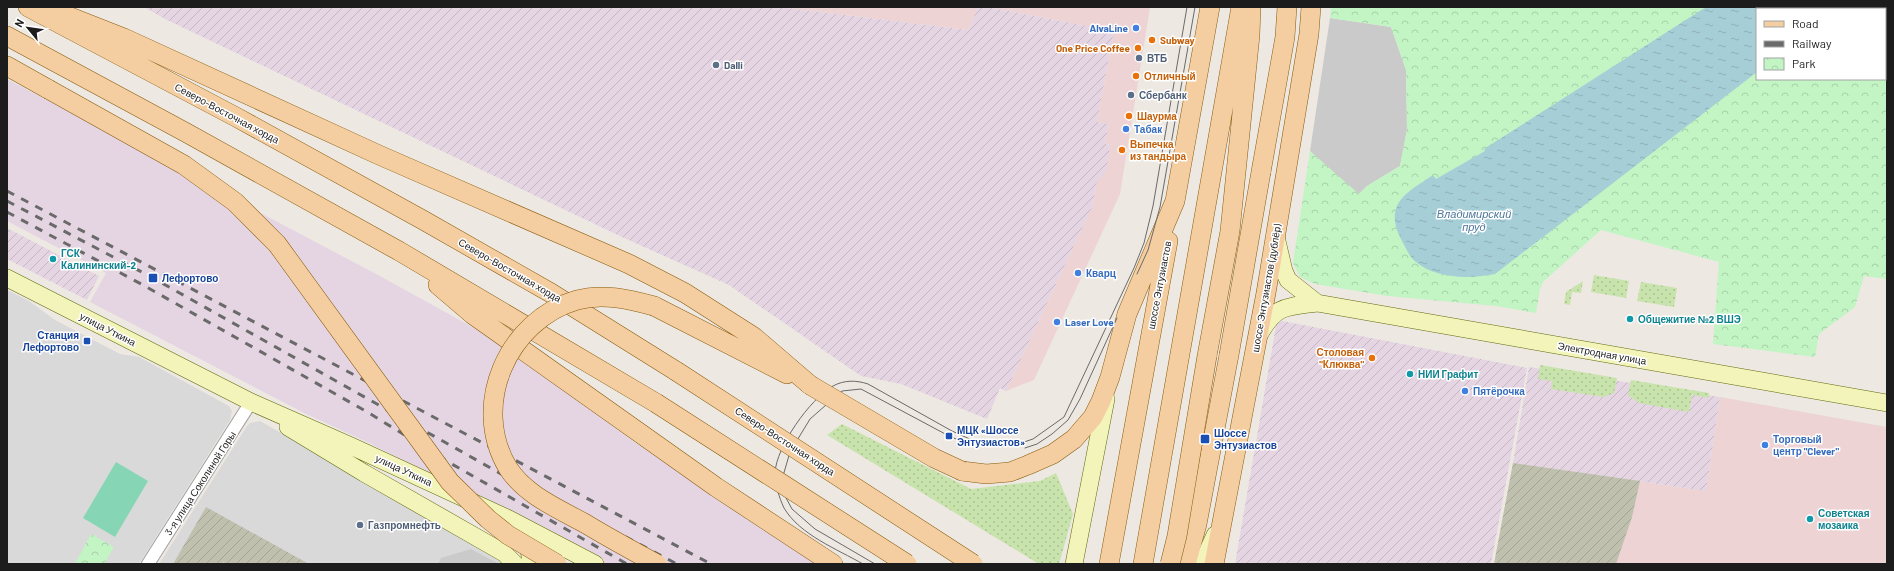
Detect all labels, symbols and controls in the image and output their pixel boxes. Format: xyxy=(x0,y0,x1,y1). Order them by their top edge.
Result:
north arrow xyxy=(8,8,48,48)
legend xyxy=(1756,8,1886,80)
text: Road xyxy=(1792,16,1819,30)
text: N xyxy=(11,17,26,29)
place label: AlvaLine xyxy=(1089,22,1129,34)
marker: AlvaLine xyxy=(1131,23,1141,33)
place label: Subway xyxy=(1160,34,1195,46)
marker: Subway xyxy=(1147,35,1157,45)
text: Railway xyxy=(1792,36,1832,50)
place label: One Price Coffee xyxy=(1056,42,1131,54)
marker: One Price Coffee xyxy=(1133,43,1143,53)
place label: ВТБ xyxy=(1147,52,1167,64)
marker: ВТБ xyxy=(1134,53,1144,63)
text: Park xyxy=(1792,56,1816,70)
place label: Dalli xyxy=(724,59,743,71)
marker: Dalli xyxy=(711,60,721,70)
place label: Отличный xyxy=(1144,70,1196,82)
marker: Отличный xyxy=(1131,71,1141,81)
street label: Северо-Восточная хорда xyxy=(173,80,282,146)
place label: Сбербанк xyxy=(1139,89,1188,101)
marker: Сбербанк xyxy=(1126,90,1136,100)
place label: Шаурма xyxy=(1137,110,1177,122)
marker: Шаурма xyxy=(1124,111,1134,121)
place label: Табак xyxy=(1134,123,1163,135)
marker: Табак xyxy=(1121,124,1131,134)
place label: Выпечка из тандыра xyxy=(1130,138,1187,162)
marker: Выпечка из тандыра xyxy=(1117,145,1127,155)
water label: Владимирский пруд xyxy=(1437,207,1511,233)
street label: шоссе Энтузиастов (дублёр) xyxy=(1249,223,1283,353)
street label: Северо-Восточная хорда xyxy=(457,236,564,305)
street label: шоссе Энтузиастов xyxy=(1145,240,1173,330)
place label: ГСК Калининский-2 xyxy=(61,247,136,271)
marker: ГСК Калининский-2 xyxy=(48,254,58,264)
place label: Кварц xyxy=(1086,267,1117,279)
marker: Кварц xyxy=(1073,268,1083,278)
marker: Лефортово xyxy=(147,272,159,284)
place label: Лефортово xyxy=(162,272,218,284)
street label: улица Уткина xyxy=(78,310,138,348)
place label: Общежитие №2 ВШЭ xyxy=(1638,313,1741,325)
marker: Общежитие №2 ВШЭ xyxy=(1625,314,1635,324)
place label: Laser Love xyxy=(1065,316,1114,328)
marker: Laser Love xyxy=(1052,317,1062,327)
place label: Станция Лефортово xyxy=(23,329,79,353)
marker: Станция Лефортово xyxy=(82,336,92,346)
street label: Электродная улица xyxy=(1557,339,1648,367)
place label: Столовая "Клюква" xyxy=(1316,346,1364,370)
marker: Столовая "Клюква" xyxy=(1367,353,1377,363)
place label: НИИ Графит xyxy=(1418,368,1478,380)
marker: НИИ Графит xyxy=(1405,369,1415,379)
place label: Пятёрочка xyxy=(1473,385,1525,397)
marker: Пятёрочка xyxy=(1460,386,1470,396)
street label: Северо-Восточная хорда xyxy=(733,404,837,478)
place label: МЦК «Шоссе Энтузиастов» xyxy=(957,424,1025,448)
place label: Шоссе Энтузиастов xyxy=(1214,427,1277,451)
street label: 3-я улица Соколиной Горы xyxy=(162,429,238,537)
marker: МЦК «Шоссе Энтузиастов» xyxy=(944,431,954,441)
marker: Шоссе Энтузиастов xyxy=(1199,433,1211,445)
place label: Торговый центр "Clever" xyxy=(1773,433,1839,457)
marker: Торговый центр "Clever" xyxy=(1760,440,1770,450)
street label: улица Уткина xyxy=(374,452,435,489)
place label: Советская мозаика xyxy=(1818,507,1870,531)
marker: Советская мозаика xyxy=(1805,514,1815,524)
place label: Газпромнефть xyxy=(368,519,441,531)
marker: Газпромнефть xyxy=(355,520,365,530)

